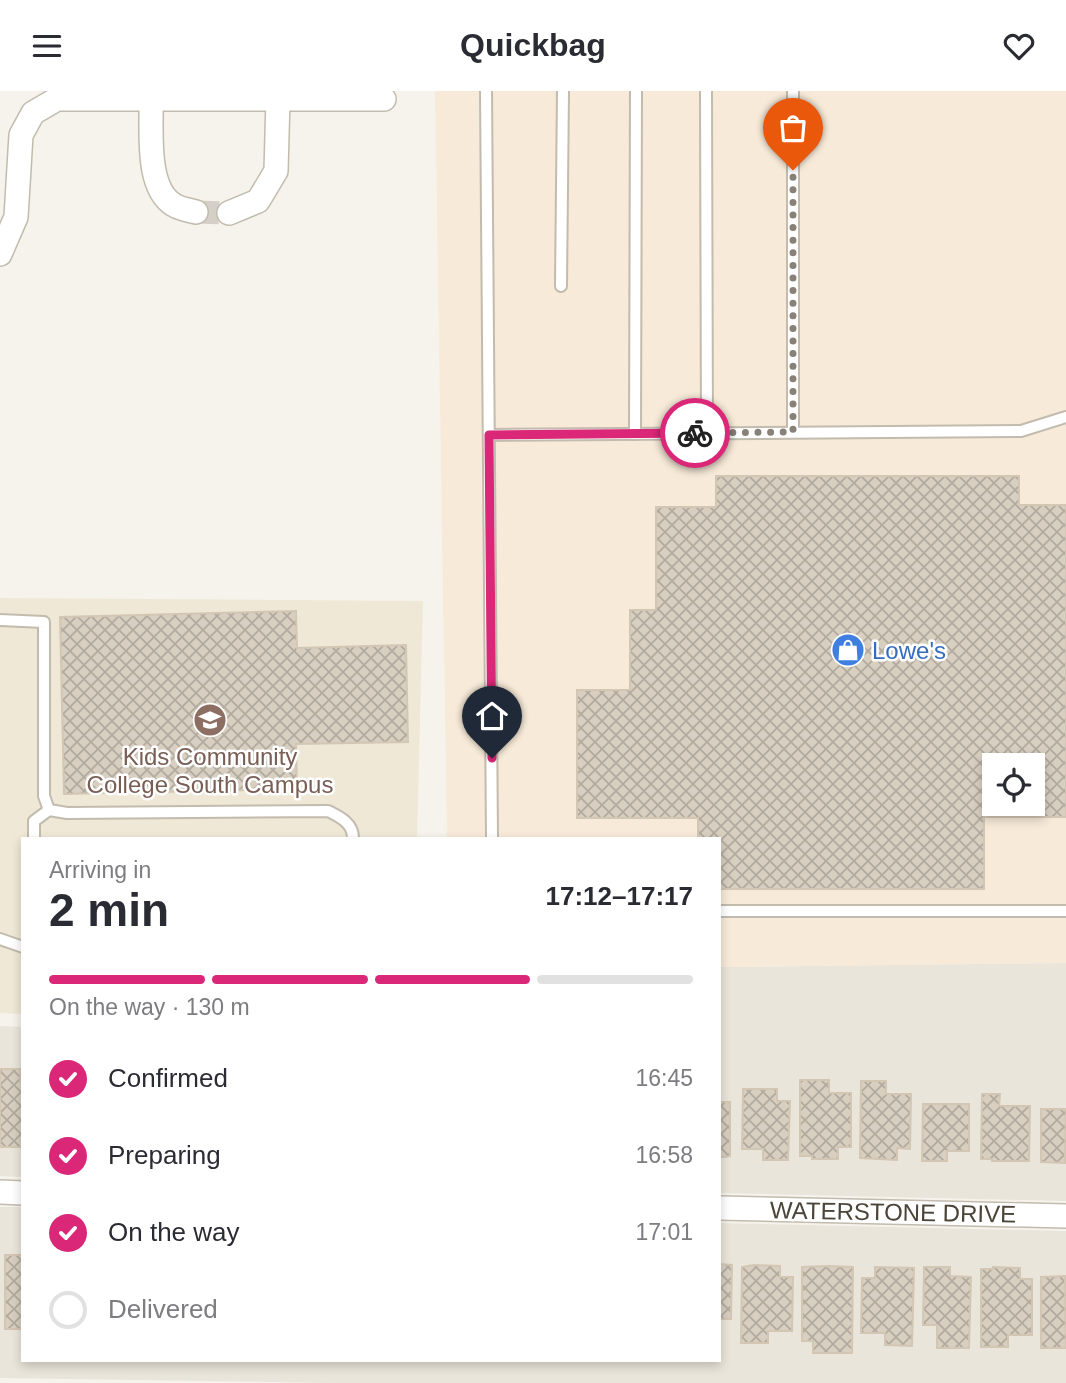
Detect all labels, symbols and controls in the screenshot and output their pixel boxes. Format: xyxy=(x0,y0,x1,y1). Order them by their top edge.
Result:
icon: menu xyxy=(28,27,66,65)
text: Quickbag xyxy=(460,27,606,63)
icon: heart xyxy=(1000,27,1038,65)
pin xyxy=(763,98,823,170)
icon: bag xyxy=(774,109,812,147)
courier xyxy=(660,398,730,468)
icon: bike xyxy=(676,414,714,452)
shop icon: Lowe's xyxy=(829,631,867,669)
place label: Lowe's xyxy=(872,637,946,664)
pin xyxy=(462,686,522,758)
icon: home xyxy=(473,697,511,735)
school or university icon: Kids Community College South Campus xyxy=(191,701,229,739)
place label: Kids Community College South Campus xyxy=(87,743,333,798)
map controls xyxy=(982,753,1045,816)
button: locate xyxy=(982,753,1045,816)
text: Arriving in xyxy=(49,857,151,883)
text: 17:12–17:17 xyxy=(546,881,693,911)
text: 2 min xyxy=(49,884,169,936)
text: On the way · 130 m xyxy=(49,994,250,1020)
icon: check xyxy=(49,1060,87,1098)
text: Confirmed xyxy=(108,1063,228,1093)
text: 16:45 xyxy=(635,1065,693,1091)
icon: check xyxy=(49,1137,87,1175)
text: Preparing xyxy=(108,1140,221,1170)
text: 16:58 xyxy=(635,1142,693,1168)
street label: WATERSTONE DRIVE xyxy=(770,1196,1016,1228)
icon: check xyxy=(49,1214,87,1252)
text: On the way xyxy=(108,1217,240,1247)
text: 17:01 xyxy=(635,1219,693,1245)
text: Delivered xyxy=(108,1294,218,1324)

